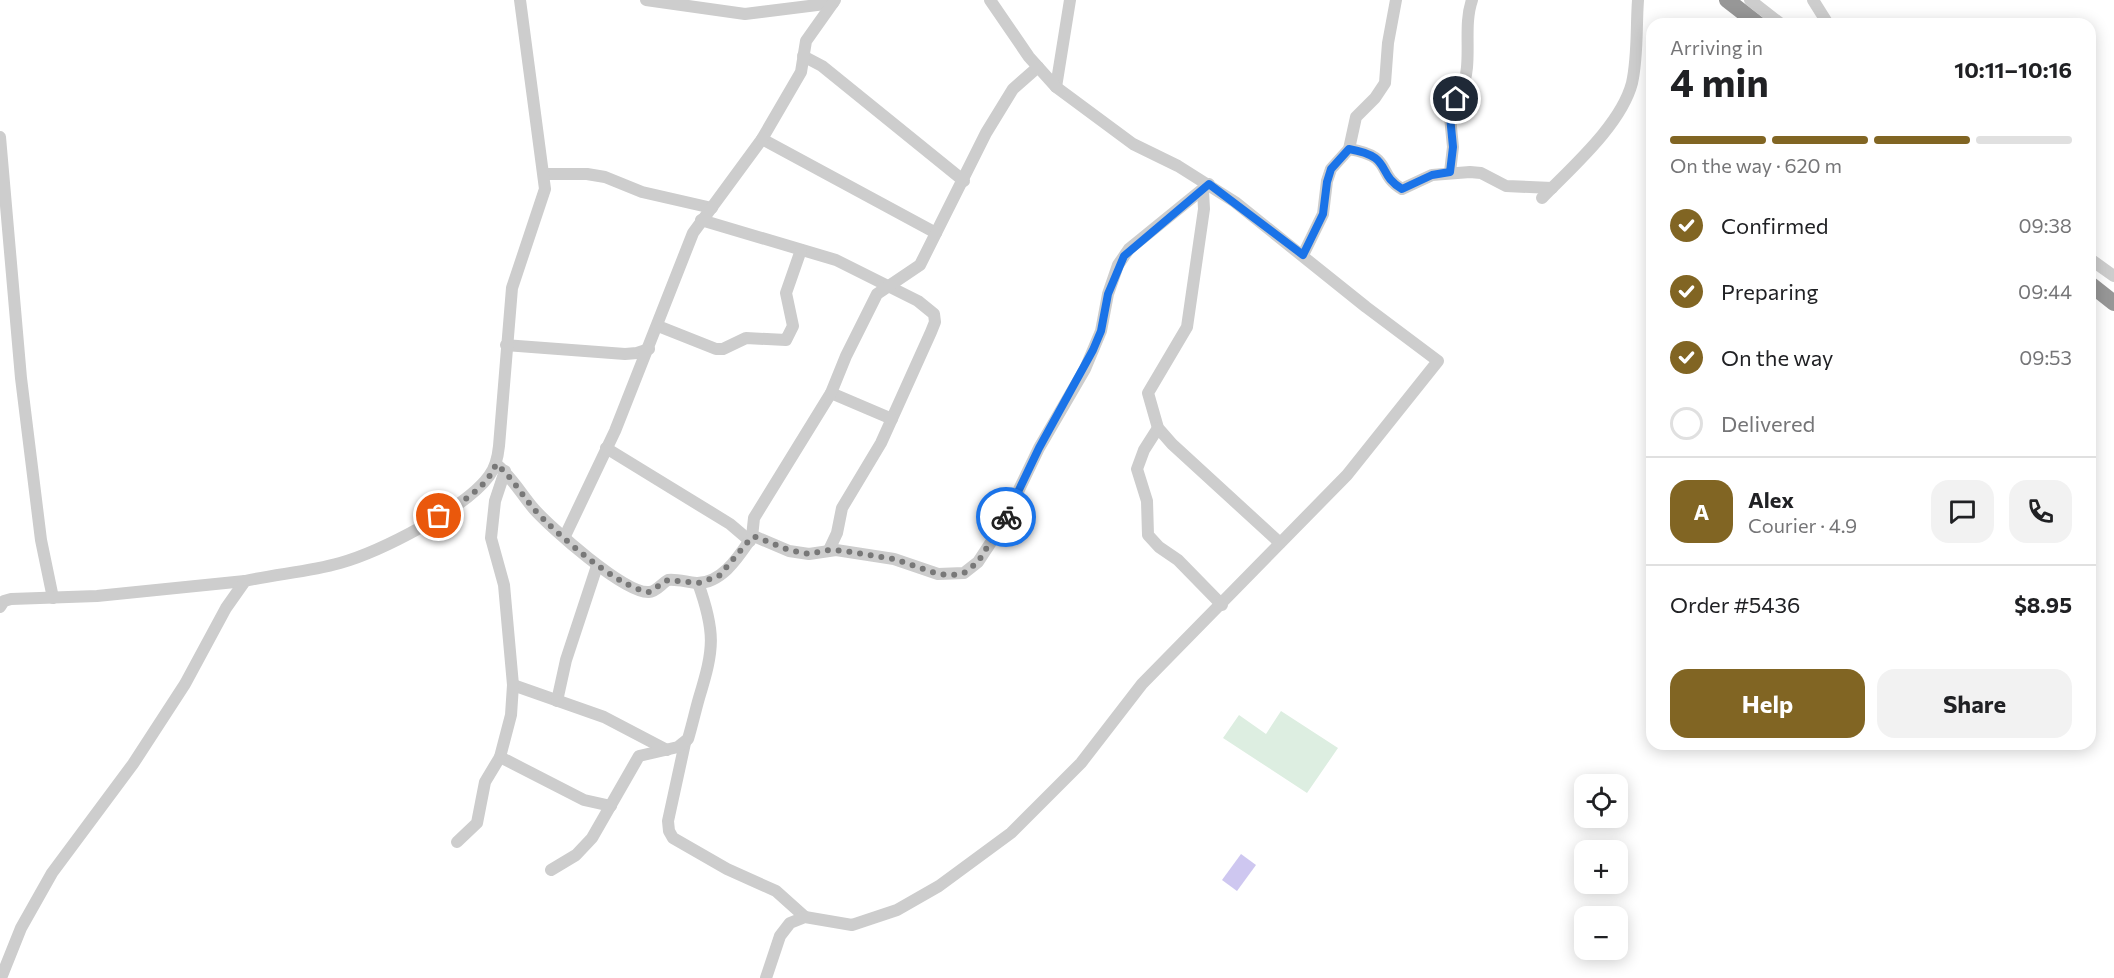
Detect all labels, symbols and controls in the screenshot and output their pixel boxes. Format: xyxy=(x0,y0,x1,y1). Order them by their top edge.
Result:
text: Arriving in xyxy=(1670,35,1763,59)
text: 10:11–10:16 xyxy=(1954,56,2072,83)
text: 4 min xyxy=(1670,57,1769,105)
pin xyxy=(1430,73,1481,124)
icon: home xyxy=(1439,82,1472,115)
text: On the way · 620 m xyxy=(1670,153,1842,177)
icon: check xyxy=(1670,209,1703,242)
text: Confirmed xyxy=(1721,212,1828,239)
text: 09:38 xyxy=(2019,213,2072,237)
icon: check xyxy=(1670,275,1703,308)
text: Preparing xyxy=(1721,278,1818,305)
text: 09:44 xyxy=(2018,279,2072,303)
icon: check xyxy=(1670,341,1703,374)
text: On the way xyxy=(1721,344,1833,371)
text: 09:53 xyxy=(2019,345,2072,369)
text: Delivered xyxy=(1721,410,1815,437)
button: chat xyxy=(1931,480,1994,543)
button: phone xyxy=(2009,480,2072,543)
text: Alex xyxy=(1748,486,1794,513)
courier xyxy=(976,487,1036,547)
pin xyxy=(413,490,464,541)
text: A xyxy=(1694,498,1709,525)
icon: bag xyxy=(422,499,455,532)
icon: bike xyxy=(990,501,1023,534)
text: Courier · 4.9 xyxy=(1748,513,1857,537)
text: Order #5436 xyxy=(1670,591,1800,618)
text: $8.95 xyxy=(2014,591,2072,618)
button: Help xyxy=(1670,669,1865,738)
button: Share xyxy=(1877,669,2072,738)
map controls xyxy=(1574,774,1628,960)
button: locate xyxy=(1574,774,1628,828)
button: + xyxy=(1574,840,1628,894)
button: − xyxy=(1574,906,1628,960)

